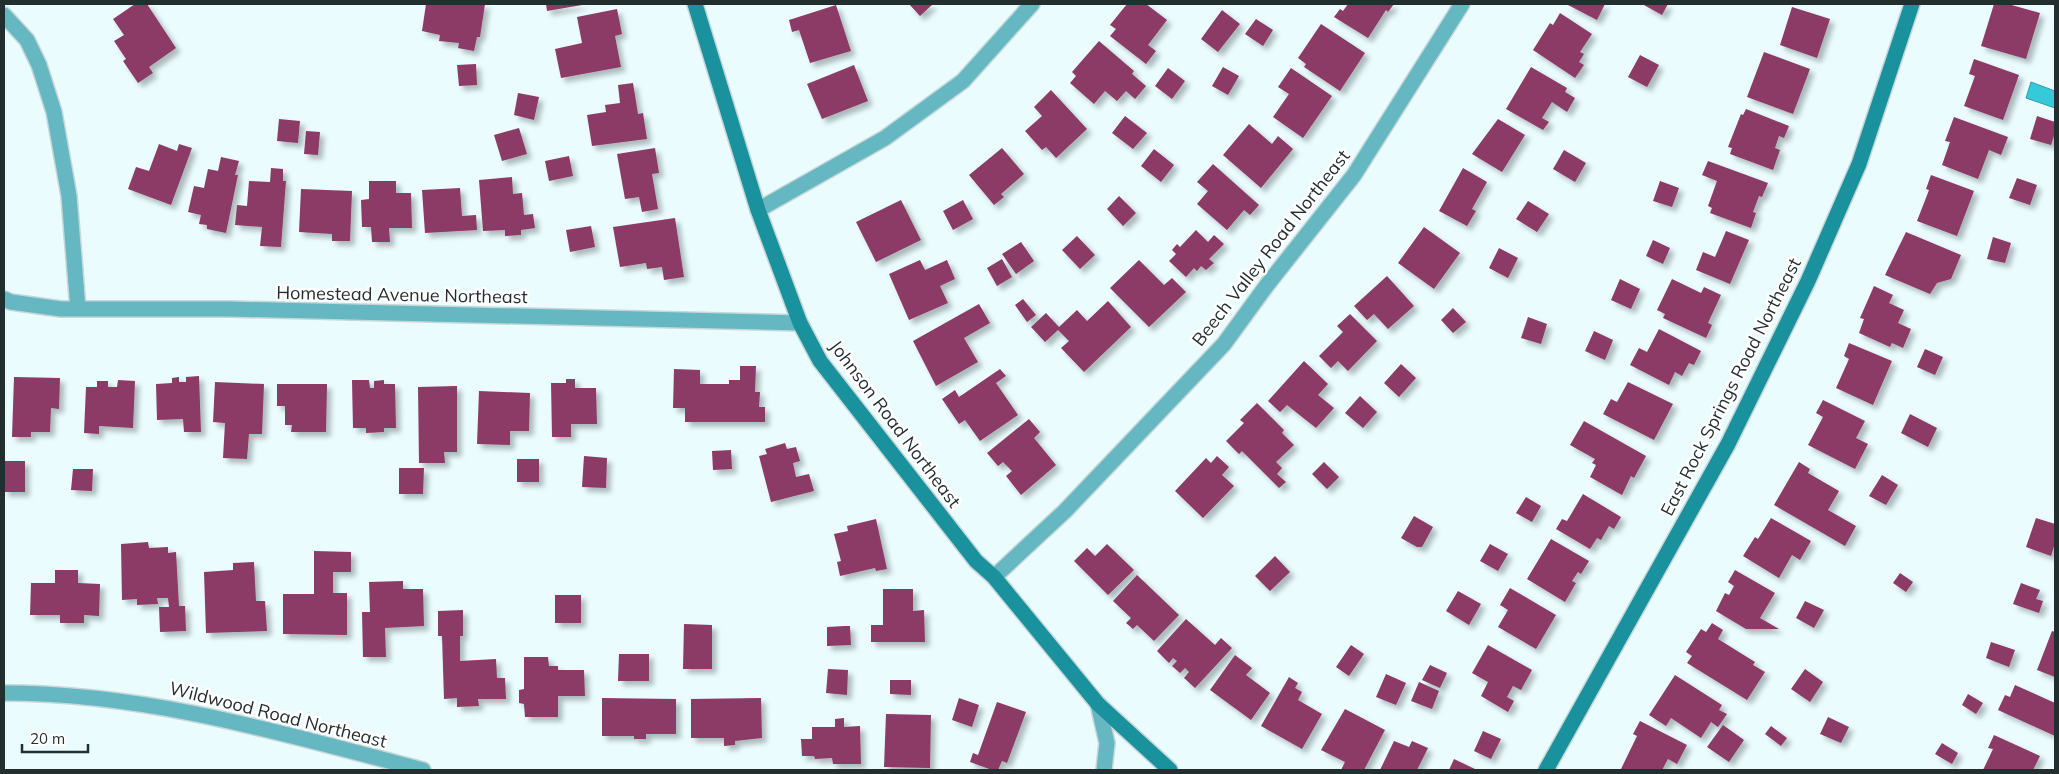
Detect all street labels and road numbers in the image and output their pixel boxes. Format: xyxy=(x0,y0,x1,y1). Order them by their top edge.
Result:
street label: Beech Valley Road Northeast xyxy=(1187,145,1354,350)
street label: East Rock Springs Road Northeast xyxy=(1655,254,1806,520)
street label: Homestead Avenue Northeast xyxy=(276,281,528,308)
street label: Johnson Road Northeast xyxy=(825,335,966,512)
street label: Wildwood Road Northeast xyxy=(167,676,389,753)

